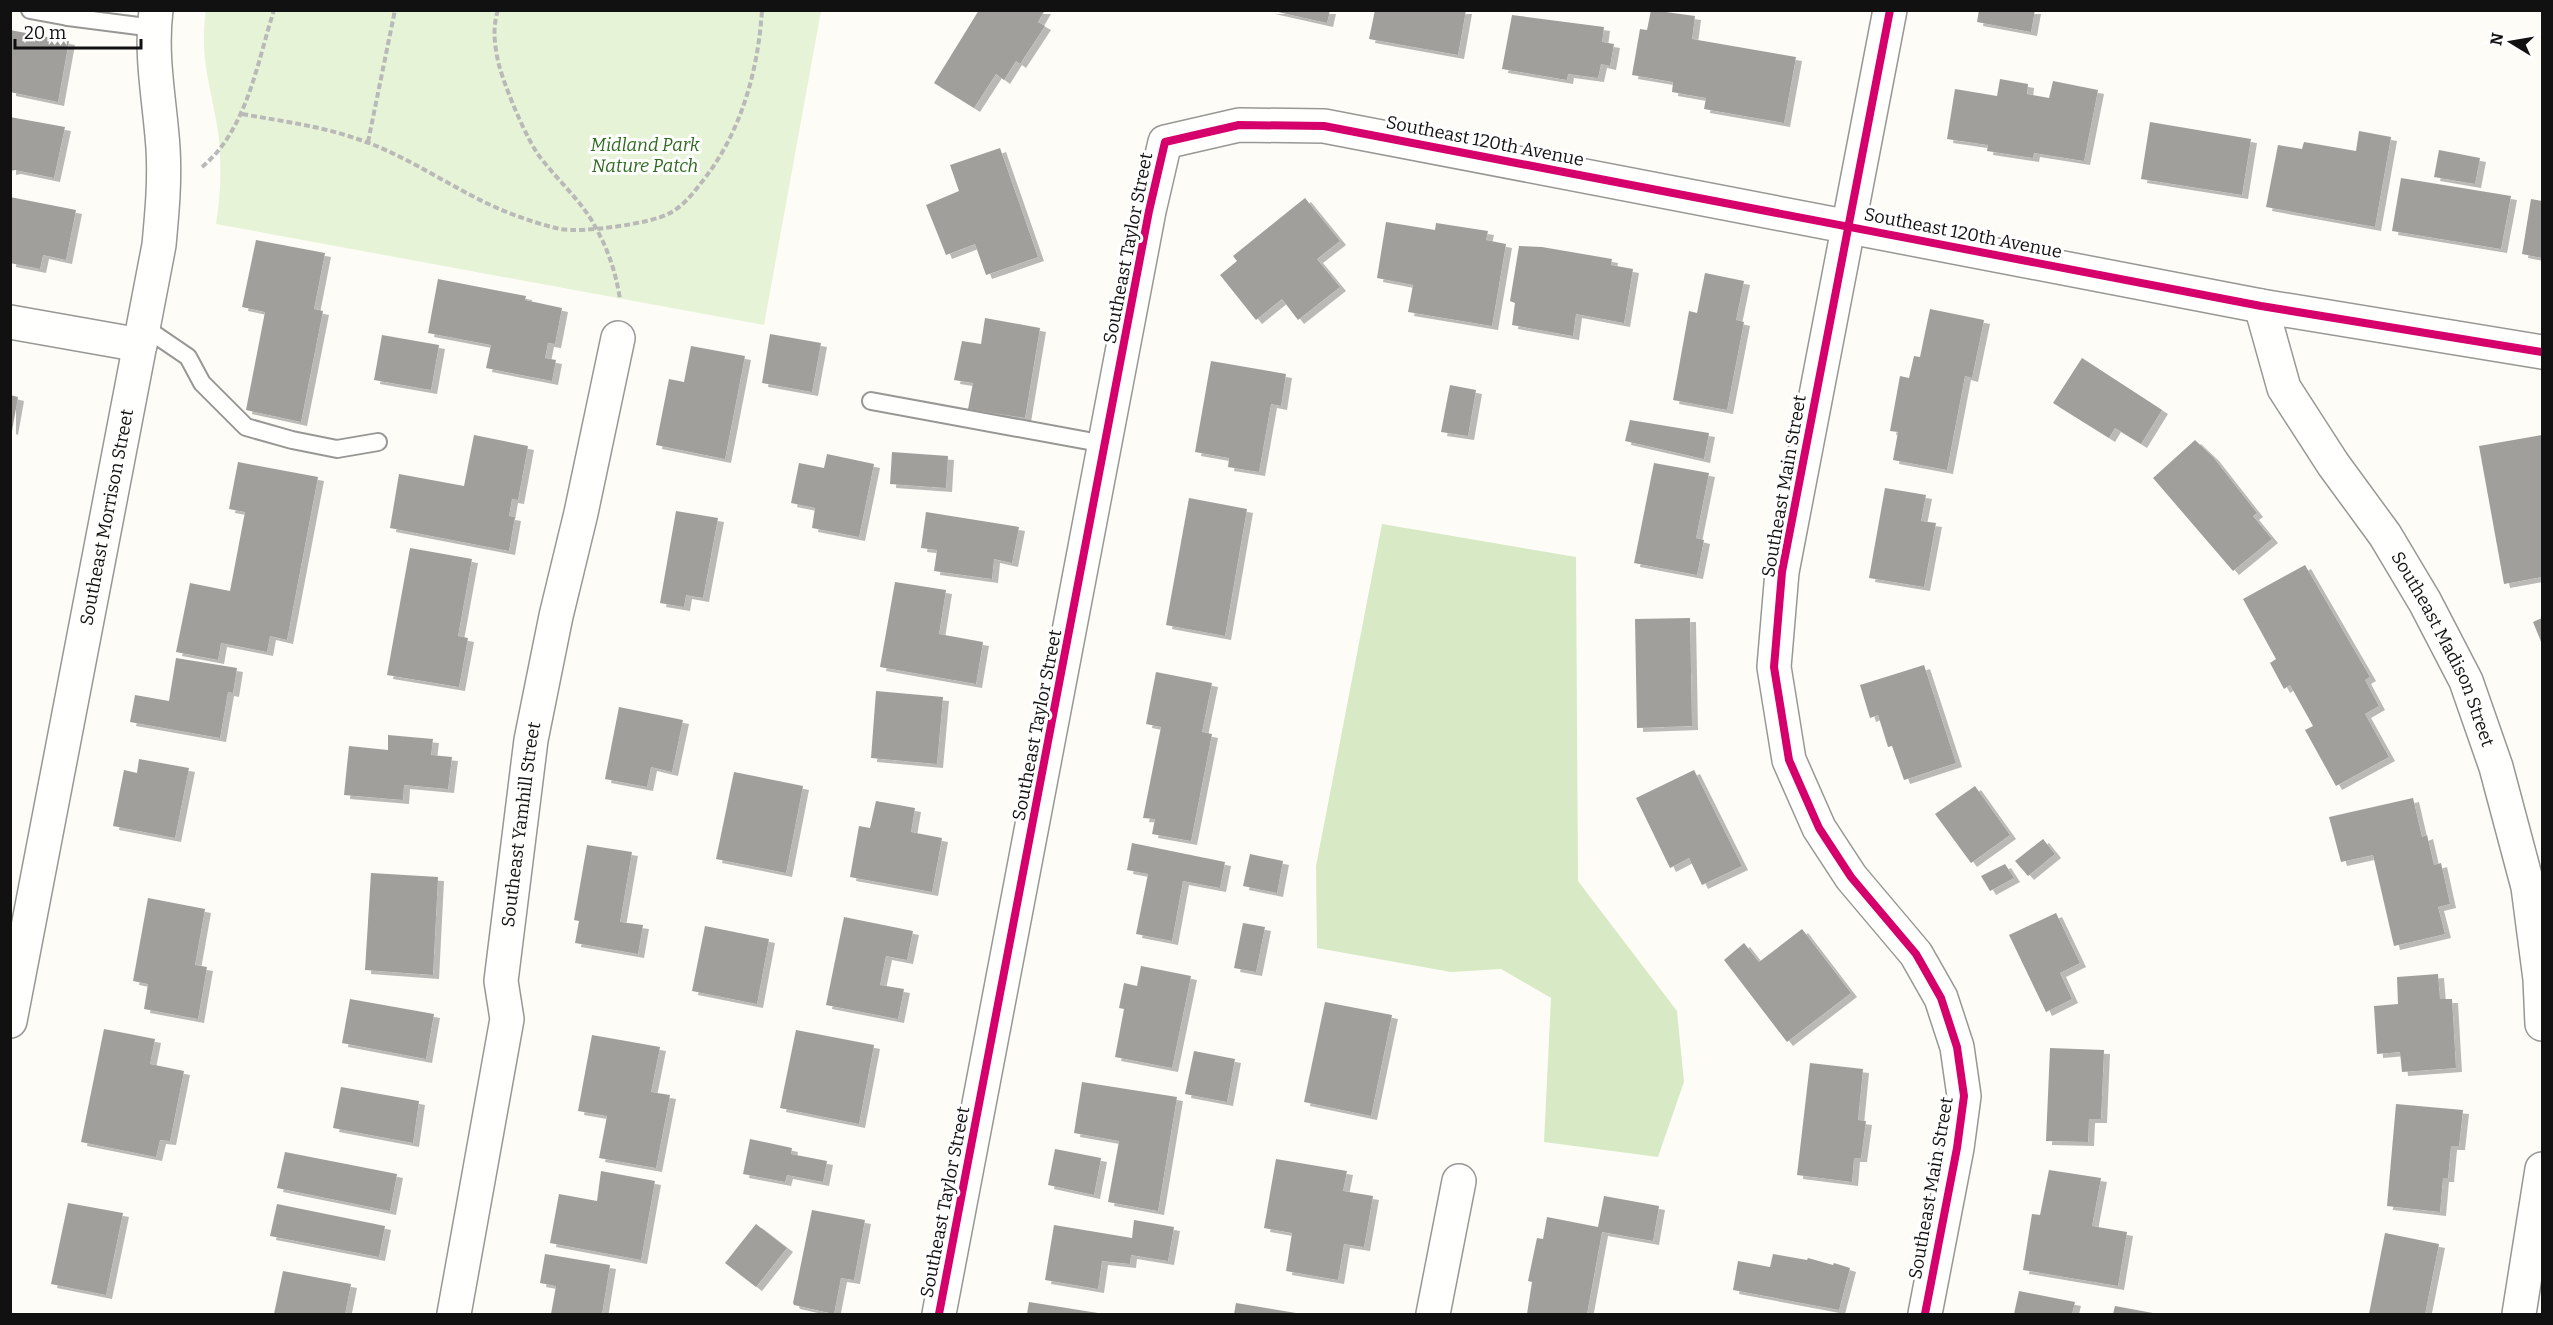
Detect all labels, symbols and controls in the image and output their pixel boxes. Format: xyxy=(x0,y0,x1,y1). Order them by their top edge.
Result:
scale bar xyxy=(15,12,141,50)
north arrow xyxy=(2481,12,2541,72)
text: 20 m xyxy=(24,22,66,44)
text: N xyxy=(2486,31,2507,47)
street label: Southeast 120th Avenue xyxy=(1384,111,1586,171)
park label: Midland Park Nature Patch xyxy=(590,134,700,177)
street label: Southeast Taylor Street xyxy=(1099,150,1157,345)
street label: Southeast 120th Avenue xyxy=(1862,203,2064,263)
street label: Southeast Main Street xyxy=(1757,393,1811,579)
street label: Southeast Morrison Street xyxy=(75,407,138,627)
street label: Southeast Madison Street xyxy=(2386,547,2499,750)
street label: Southeast Taylor Street xyxy=(1008,627,1066,822)
street label: Southeast Yamhill Street xyxy=(497,720,545,928)
street label: Southeast Main Street xyxy=(1904,1095,1958,1281)
street label: Southeast Taylor Street xyxy=(916,1104,974,1299)

